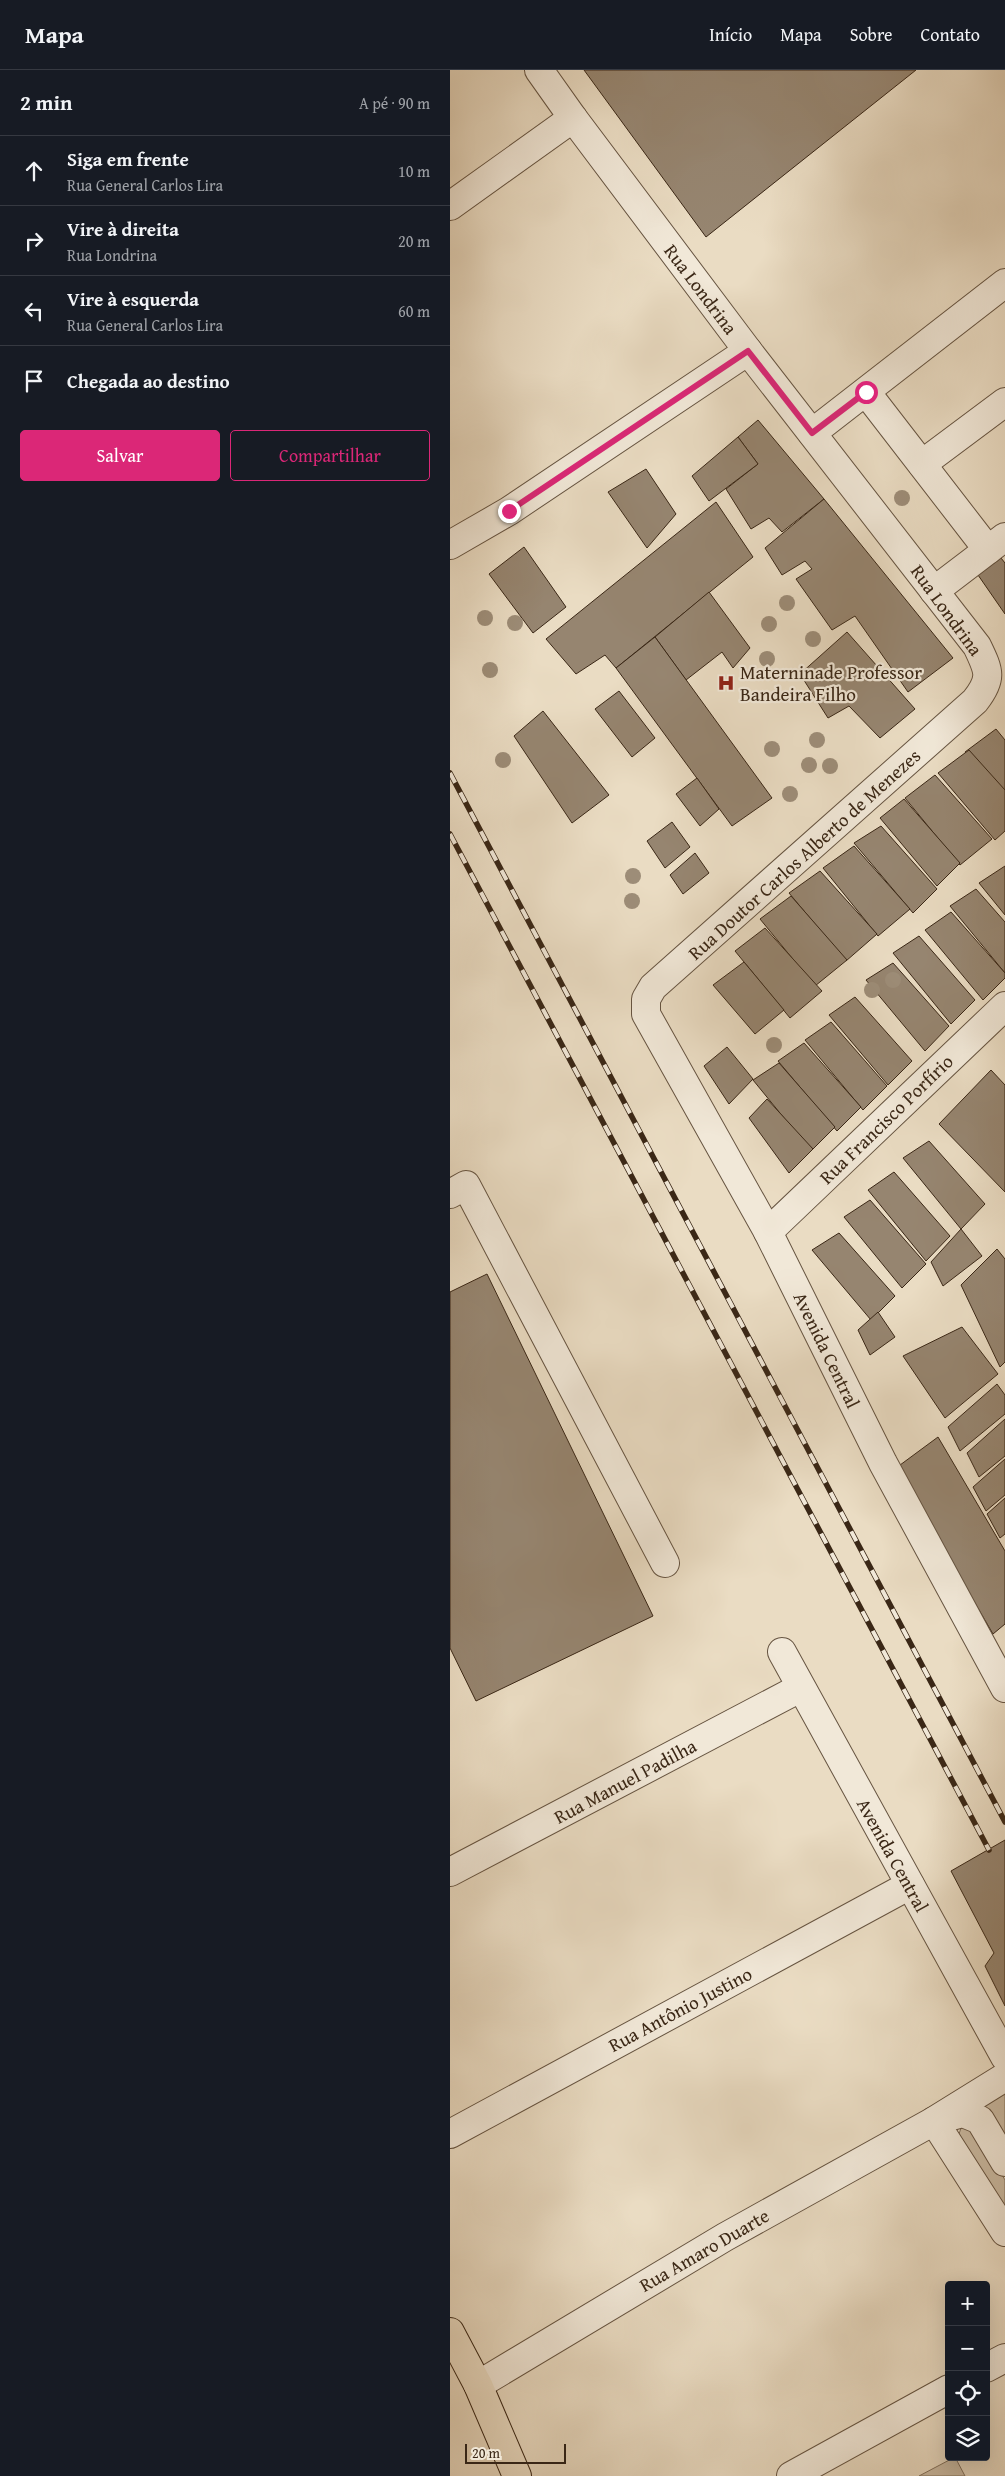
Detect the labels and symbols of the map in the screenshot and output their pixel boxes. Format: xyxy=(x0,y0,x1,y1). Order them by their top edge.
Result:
street label: Rua Londrina xyxy=(658,238,744,340)
route start xyxy=(855,381,878,404)
route end xyxy=(498,500,521,523)
street label: Rua Londrina xyxy=(904,559,990,662)
place label: Materninade Professor Bandeira Filho xyxy=(740,658,922,708)
hospital icon: Materninade Professor Bandeira Filho xyxy=(716,673,736,693)
street label: Rua Doutor Carlos Alberto de Menezes xyxy=(682,742,926,966)
street label: Rua Francisco Porfírio xyxy=(813,1048,959,1190)
street label: Avenida Central xyxy=(787,1287,867,1413)
street label: Rua Manuel Padilha xyxy=(549,1732,701,1830)
street label: Avenida Central xyxy=(850,1793,936,1917)
street label: Rua Antônio Justino xyxy=(603,1959,757,2059)
street label: Rua Amaro Duarte xyxy=(634,2201,774,2299)
scale bar xyxy=(465,2441,566,2464)

